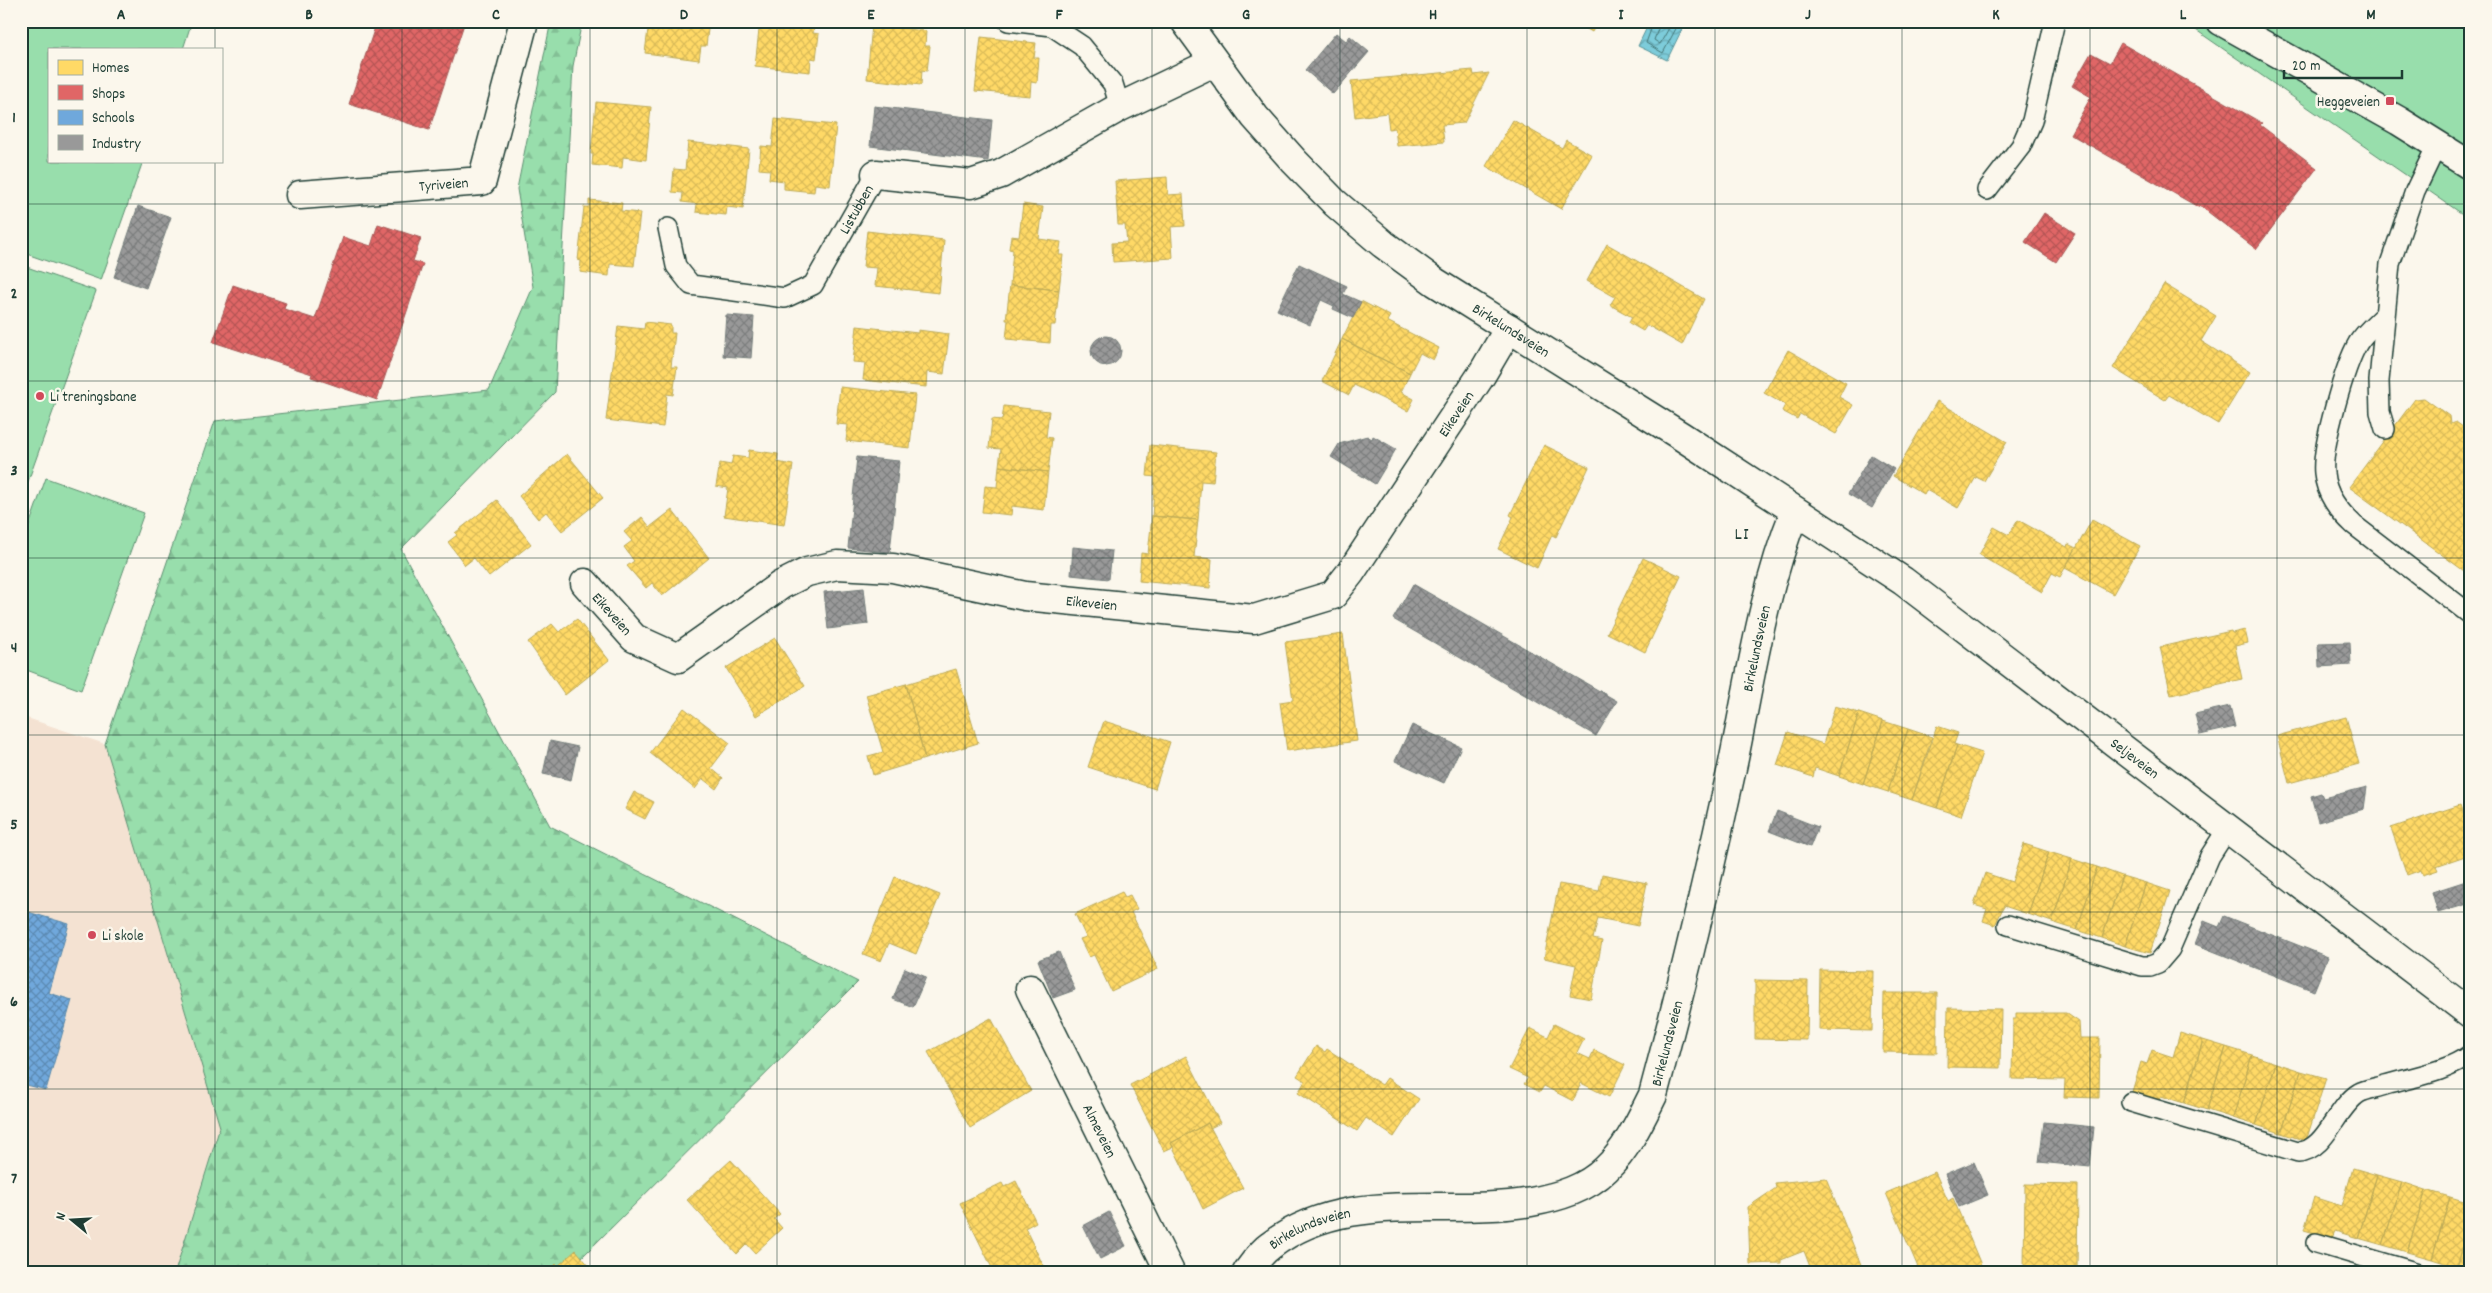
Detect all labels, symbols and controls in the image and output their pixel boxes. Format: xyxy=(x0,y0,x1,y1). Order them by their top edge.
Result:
text: A xyxy=(117,4,126,27)
text: B xyxy=(305,4,313,27)
text: C xyxy=(492,4,500,27)
text: D xyxy=(680,4,689,27)
text: E xyxy=(867,4,875,27)
text: F xyxy=(1055,4,1063,27)
text: G xyxy=(1242,4,1250,27)
text: H xyxy=(1429,4,1437,27)
text: I xyxy=(1619,4,1625,27)
text: J xyxy=(1805,4,1811,27)
text: K xyxy=(1992,4,2000,27)
text: L xyxy=(2180,4,2187,27)
text: M xyxy=(2366,4,2376,27)
legend xyxy=(48,48,222,162)
scale bar xyxy=(2284,48,2402,80)
text: 20 m xyxy=(2292,56,2320,78)
text: Homes xyxy=(92,58,130,80)
text: Shops xyxy=(92,84,125,106)
place label: Heggeveien xyxy=(2317,92,2380,114)
marker: Heggeveien xyxy=(2384,95,2396,107)
text: 1 xyxy=(12,107,16,130)
text: Schools xyxy=(92,108,135,130)
text: Industry xyxy=(92,134,141,156)
street label: Tyriveien xyxy=(418,173,469,199)
street label: Listubben xyxy=(835,181,881,239)
text: 2 xyxy=(11,283,18,306)
street label: Birkelundsveien xyxy=(1467,299,1553,364)
place label: Li treningsbane xyxy=(50,387,137,409)
street label: Eikeveien xyxy=(1434,387,1481,442)
marker: Li treningsbane xyxy=(34,390,46,402)
text: 3 xyxy=(10,460,18,483)
district label: LI xyxy=(1735,523,1749,548)
street label: Eikeveien xyxy=(585,588,636,642)
street label: Eikeveien xyxy=(1065,591,1118,618)
street label: Birkelundsveien xyxy=(1738,603,1778,694)
text: 4 xyxy=(11,637,17,660)
street label: Seljeveien xyxy=(2105,734,2163,785)
text: 5 xyxy=(10,814,18,837)
place label: Li skole xyxy=(102,926,144,948)
marker: Li skole xyxy=(86,929,98,941)
text: 6 xyxy=(10,991,18,1014)
street label: Birkelundsveien xyxy=(1647,998,1690,1089)
street label: Almeveien xyxy=(1076,1101,1121,1162)
text: 7 xyxy=(11,1168,17,1191)
north arrow xyxy=(48,1196,98,1246)
street label: Birkelundsveien xyxy=(1265,1203,1353,1256)
text: N xyxy=(51,1210,72,1223)

